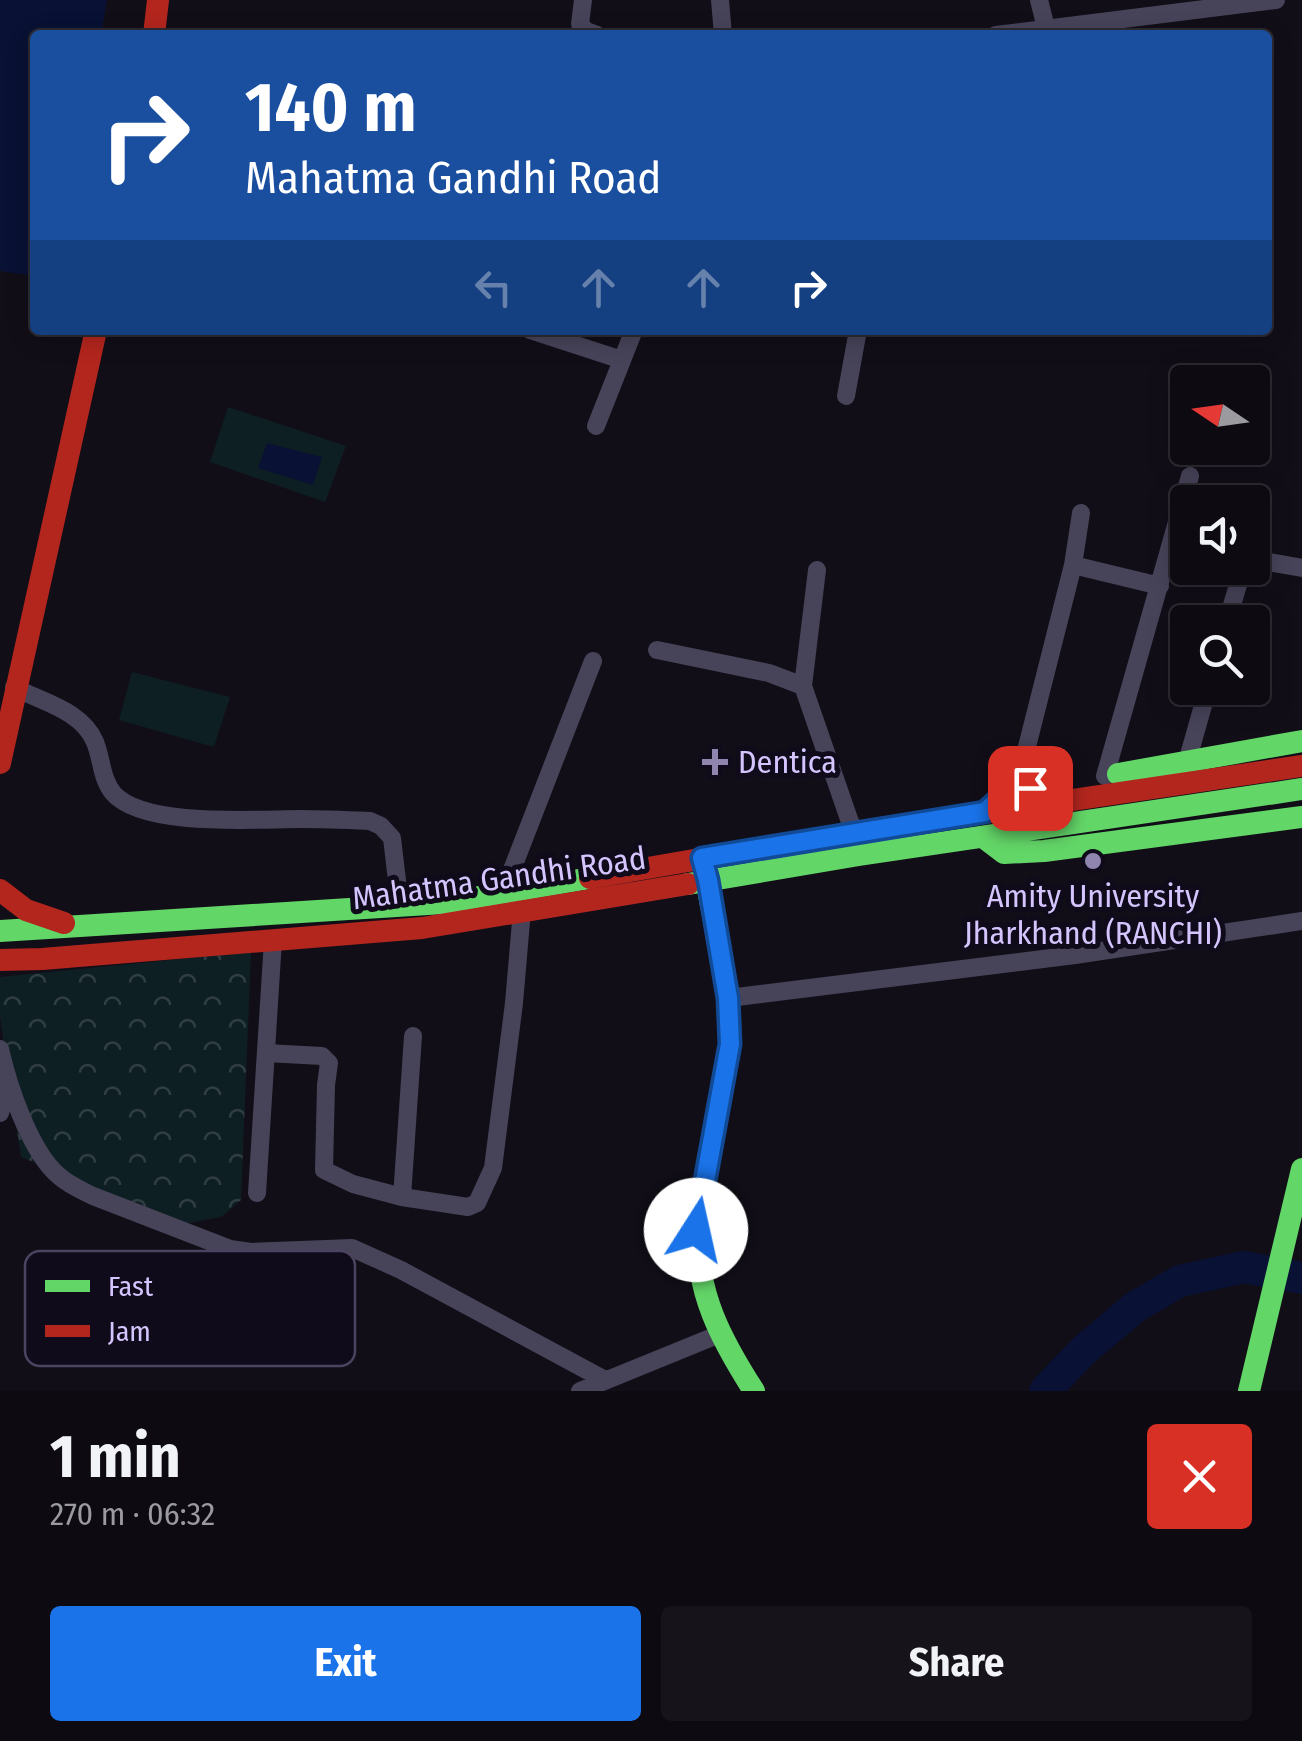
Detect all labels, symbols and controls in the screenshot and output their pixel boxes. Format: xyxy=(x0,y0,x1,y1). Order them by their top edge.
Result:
text: 140 m xyxy=(245,66,417,150)
icon: right xyxy=(80,70,210,200)
text: Mahatma Gandhi Road xyxy=(245,151,661,205)
icon: left xyxy=(466,260,521,315)
icon: ahead xyxy=(571,260,626,315)
icon: ahead xyxy=(676,260,731,315)
icon: right xyxy=(781,260,836,315)
north arrow xyxy=(1170,365,1270,465)
map controls xyxy=(1170,365,1270,705)
button: sound xyxy=(1170,485,1270,585)
button: search xyxy=(1170,605,1270,705)
place label: Dentica xyxy=(738,743,837,781)
pin xyxy=(988,746,1073,831)
marker: Dentica xyxy=(702,749,728,775)
icon: arrive xyxy=(1003,761,1058,816)
street label: Mahatma Gandhi Road xyxy=(350,839,648,917)
marker: Amity University Jharkhand (RANCHI) xyxy=(1082,850,1104,872)
place label: Amity University Jharkhand (RANCHI) xyxy=(964,877,1222,952)
position arrow xyxy=(644,1178,748,1282)
legend xyxy=(25,1251,355,1366)
text: Fast xyxy=(108,1270,154,1303)
text: Jam xyxy=(108,1315,151,1348)
text: 1 min xyxy=(50,1421,181,1493)
button: close xyxy=(1147,1424,1252,1529)
text: 270 m · 06:32 xyxy=(50,1495,215,1533)
button: Exit xyxy=(50,1606,641,1721)
button: Share xyxy=(661,1606,1252,1721)

